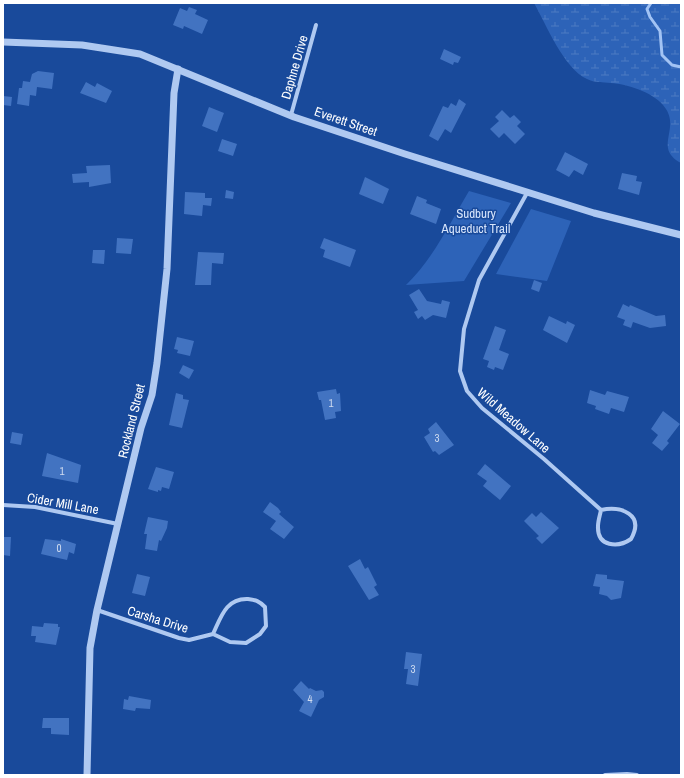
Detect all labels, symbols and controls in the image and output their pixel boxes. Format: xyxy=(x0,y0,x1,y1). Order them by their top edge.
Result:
street label: Daphne Drive xyxy=(277,33,312,101)
street label: Everett Street xyxy=(312,103,379,140)
park label: Sudbury Aqueduct Trail xyxy=(441,205,510,237)
street label: Rockland Street xyxy=(114,382,149,460)
street label: Wild Meadow Lane xyxy=(474,384,554,457)
house number: 1 xyxy=(328,396,334,410)
house number: 3 xyxy=(434,431,440,445)
house number: 1 xyxy=(59,464,65,478)
street label: Cider Mill Lane xyxy=(26,489,100,518)
house number: 0 xyxy=(56,541,62,555)
street label: Carsha Drive xyxy=(125,602,190,637)
house number: 3 xyxy=(410,662,416,676)
house number: 4 xyxy=(307,692,313,706)

